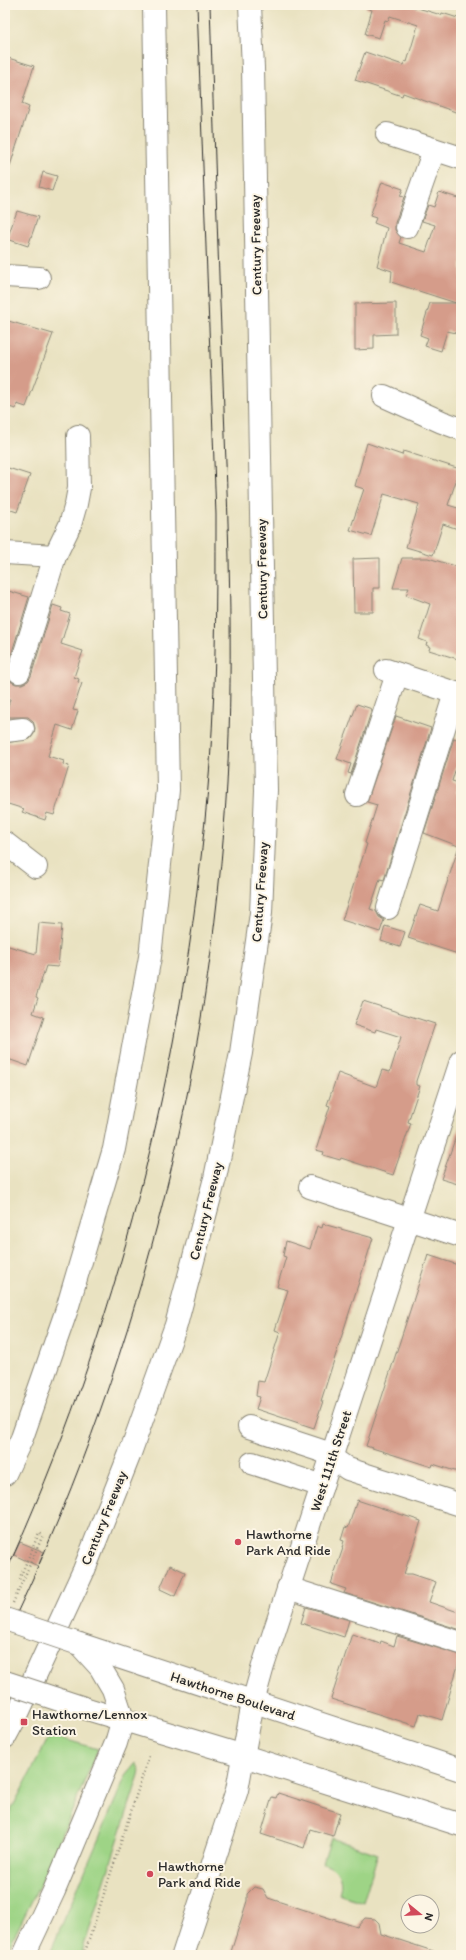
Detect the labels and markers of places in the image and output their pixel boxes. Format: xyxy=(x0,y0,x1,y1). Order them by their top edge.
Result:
place label: Hawthorne Park And Ride xyxy=(246,1526,331,1559)
marker: Hawthorne Park And Ride xyxy=(233,1537,243,1547)
place label: Hawthorne/Lennox Station xyxy=(32,1706,147,1739)
marker: Hawthorne/Lennox Station xyxy=(19,1717,29,1727)
place label: Hawthorne Park and Ride xyxy=(158,1858,241,1891)
marker: Hawthorne Park and Ride xyxy=(145,1869,155,1879)

